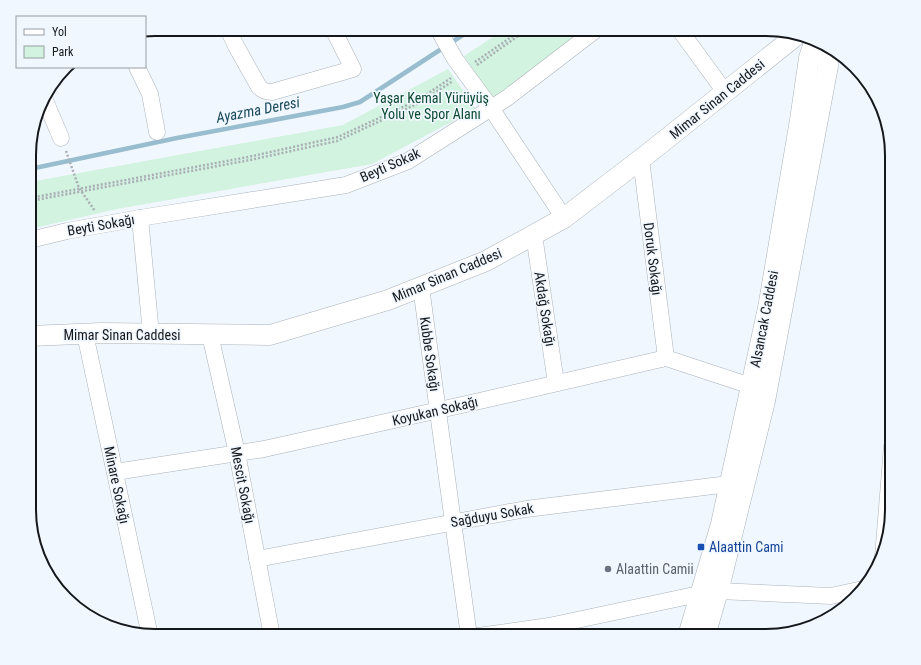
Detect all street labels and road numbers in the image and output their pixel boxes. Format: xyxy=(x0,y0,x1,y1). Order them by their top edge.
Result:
street label: Mimar Sinan Caddesi xyxy=(666,56,768,142)
street label: Beyti Sokak xyxy=(357,144,423,185)
street label: Beyti Sokağı xyxy=(66,211,136,239)
street label: Doruk Sokağı xyxy=(641,222,665,296)
street label: Mimar Sinan Caddesi xyxy=(390,245,504,305)
street label: Alsancak Caddesi xyxy=(747,269,781,369)
street label: Akdağ Sokağı xyxy=(531,270,559,348)
street label: Kubbe Sokağı xyxy=(417,316,443,392)
street label: Mimar Sinan Caddesi xyxy=(63,327,181,343)
street label: Koyukan Sokağı xyxy=(391,393,479,429)
street label: Minare Sokağı xyxy=(101,445,133,525)
street label: Mescit Sokağı xyxy=(228,445,258,525)
street label: Sağduyu Sokak xyxy=(449,500,535,530)

